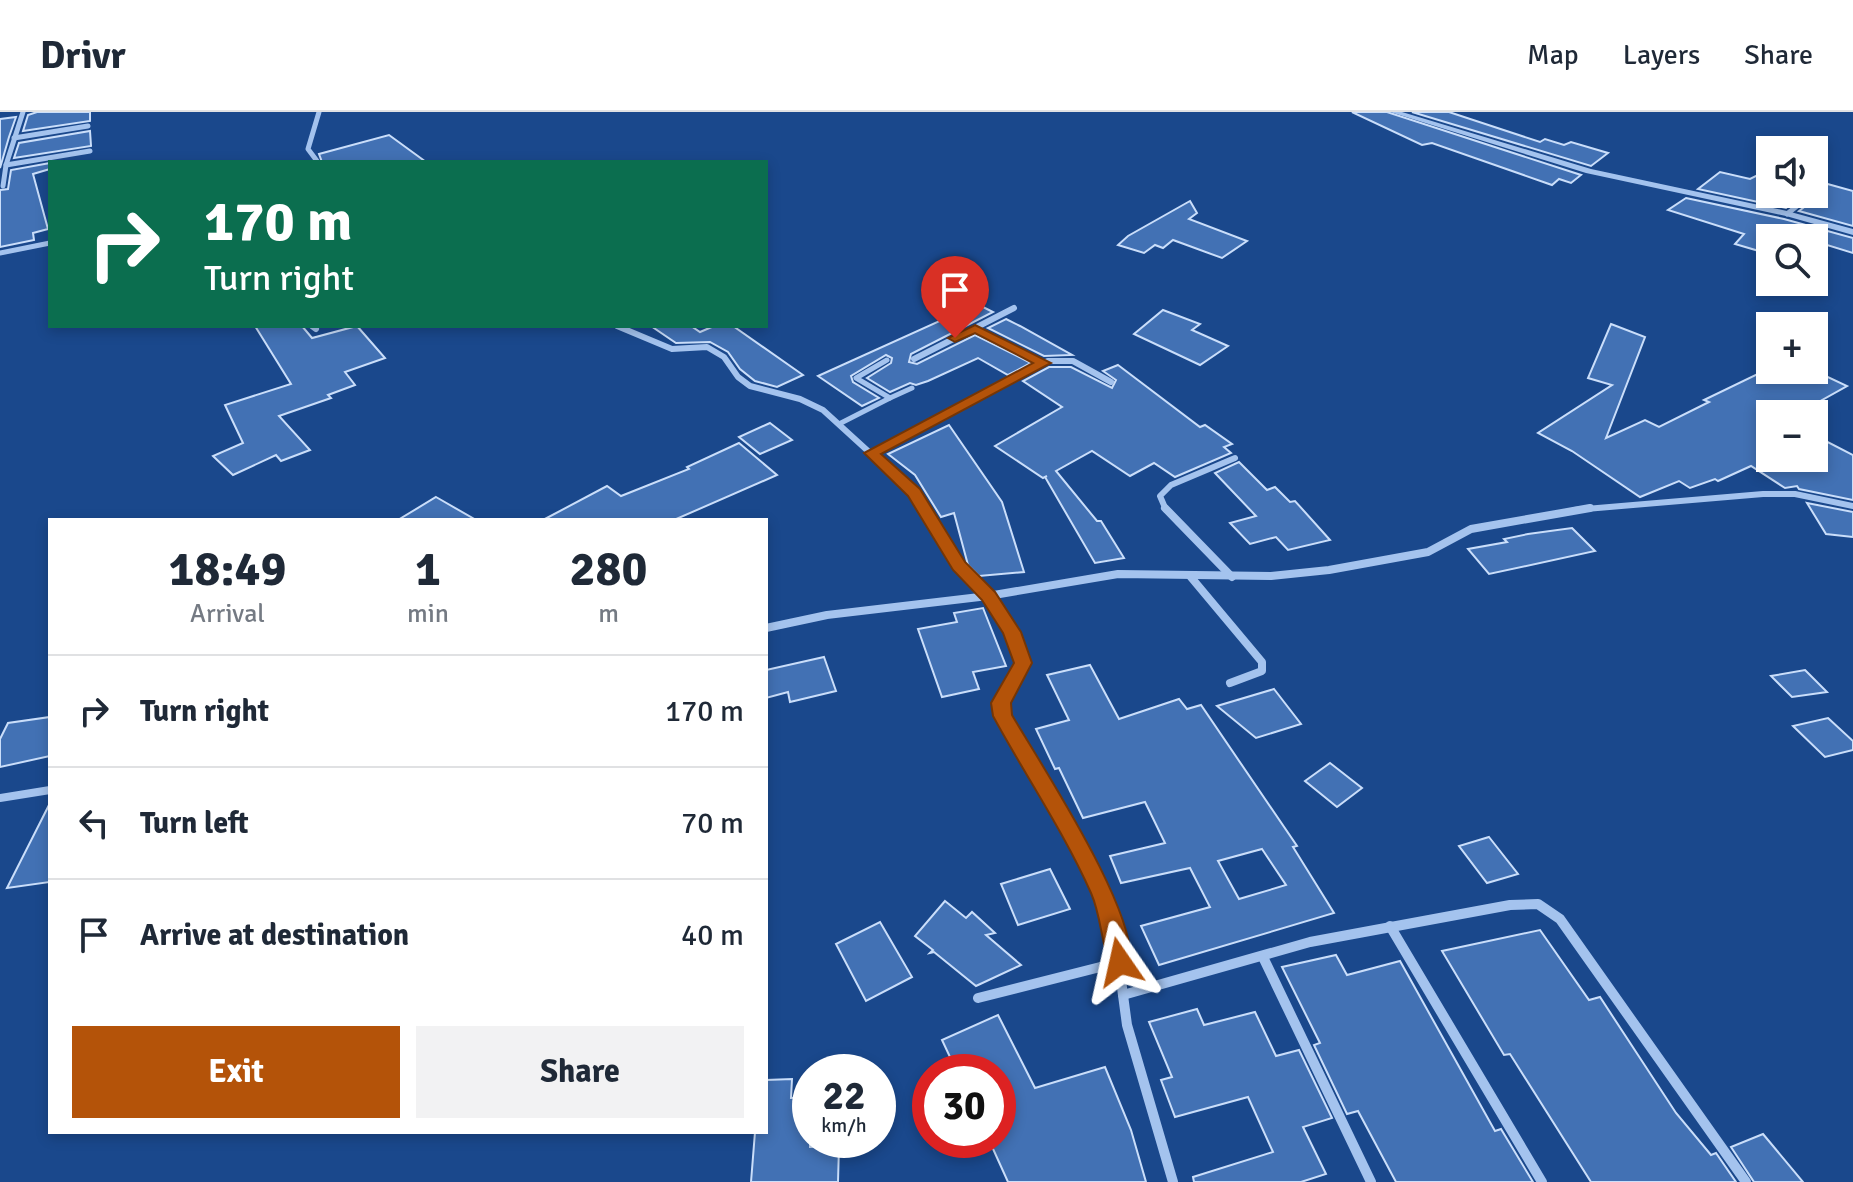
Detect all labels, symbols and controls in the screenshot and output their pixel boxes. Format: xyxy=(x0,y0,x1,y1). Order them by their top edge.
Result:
text: Drivr xyxy=(40,32,126,79)
text: Map xyxy=(1527,38,1579,72)
text: Layers xyxy=(1623,38,1700,72)
text: Share xyxy=(1744,38,1813,72)
map controls xyxy=(1756,136,1828,472)
button: sound xyxy=(1756,136,1828,208)
text: 170 m xyxy=(204,187,352,256)
icon: right xyxy=(72,192,176,296)
button: search xyxy=(1756,224,1828,296)
text: Turn right xyxy=(204,256,354,301)
pin xyxy=(921,256,989,338)
icon: arrive xyxy=(933,268,977,312)
button: + xyxy=(1756,312,1828,384)
button: − xyxy=(1756,400,1828,472)
text: 18:49 xyxy=(169,540,286,599)
text: 1 xyxy=(415,540,441,599)
text: 280 xyxy=(570,540,647,599)
text: Arrival xyxy=(190,598,265,630)
text: min xyxy=(407,598,449,630)
text: m xyxy=(598,598,619,630)
icon: right xyxy=(72,689,116,733)
text: Turn right xyxy=(140,693,269,730)
text: 170 m xyxy=(665,693,744,730)
icon: left xyxy=(72,801,116,845)
text: Turn left xyxy=(140,805,249,842)
text: 70 m xyxy=(681,805,744,842)
icon: arrive xyxy=(72,913,116,957)
text: Arrive at destination xyxy=(140,917,409,954)
text: 40 m xyxy=(681,917,744,954)
position arrow xyxy=(1078,920,1162,1004)
button: Exit xyxy=(72,1026,400,1118)
button: Share xyxy=(416,1026,744,1118)
speed limit sign: 30 xyxy=(912,1054,1016,1158)
text: 22 xyxy=(822,1071,866,1121)
text: km/h xyxy=(821,1113,867,1138)

